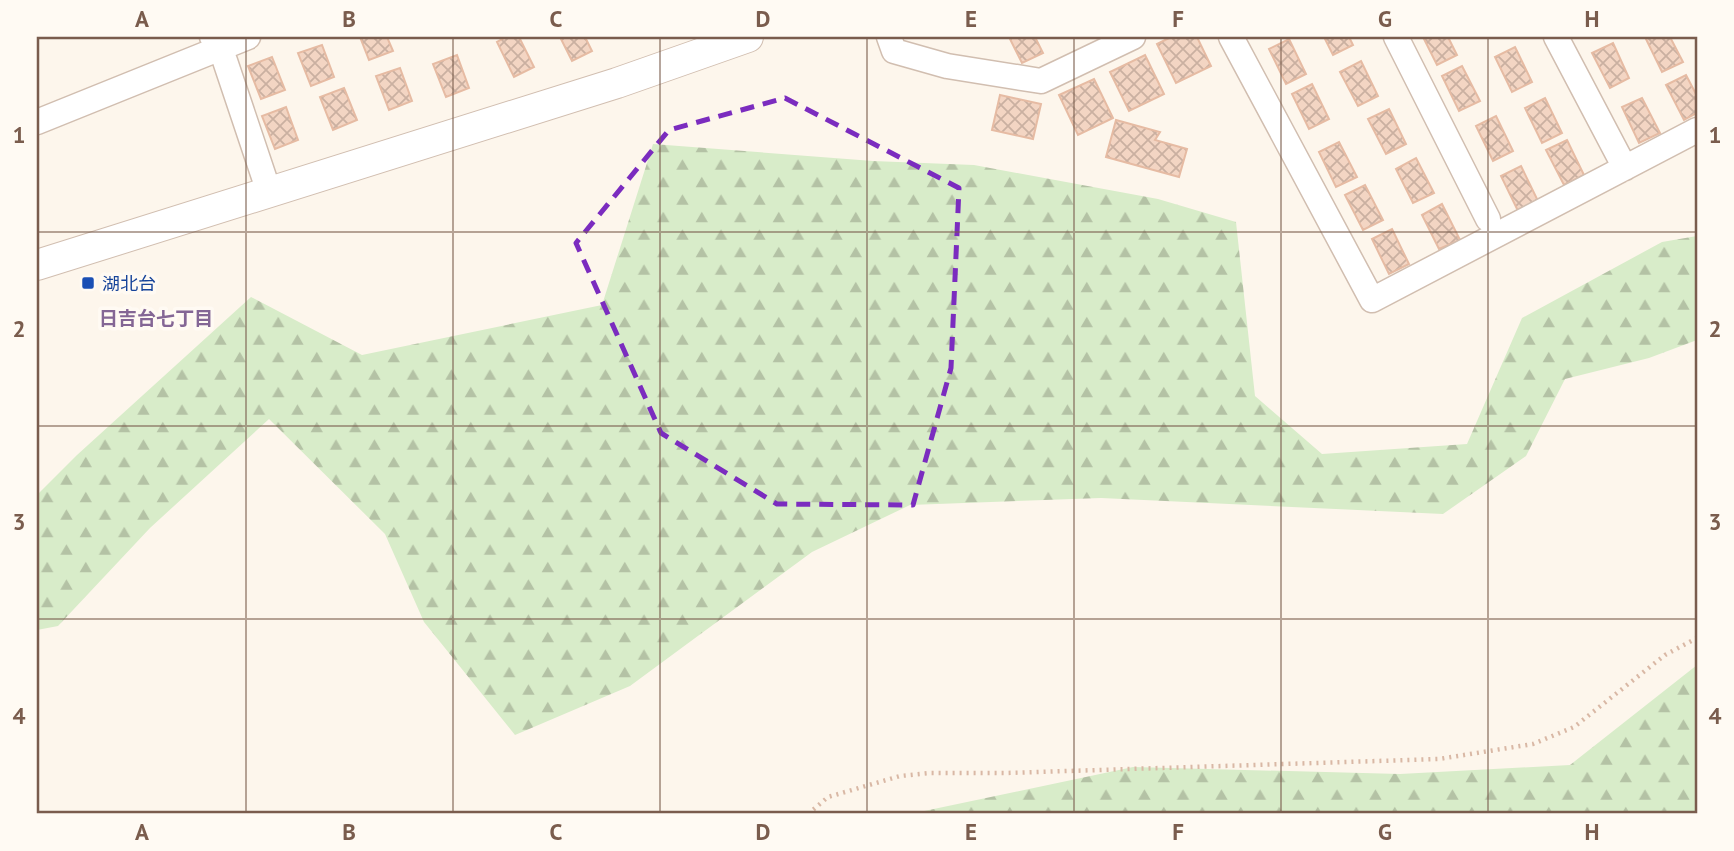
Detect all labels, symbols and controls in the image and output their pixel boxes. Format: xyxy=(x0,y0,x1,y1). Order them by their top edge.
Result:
text: A xyxy=(135,4,149,33)
text: B xyxy=(342,4,356,33)
text: C xyxy=(550,4,563,33)
text: D xyxy=(756,4,770,33)
text: E xyxy=(965,4,977,33)
text: F xyxy=(1172,4,1184,33)
text: G xyxy=(1378,4,1392,33)
text: H xyxy=(1585,4,1599,33)
text: 1 xyxy=(12,120,26,149)
text: 1 xyxy=(1708,120,1722,149)
place label: 湖北台 xyxy=(102,272,156,295)
marker: 湖北台 xyxy=(80,275,96,291)
district label: 日吉台七丁目 xyxy=(99,306,213,330)
text: 2 xyxy=(12,314,26,343)
text: 2 xyxy=(1708,314,1722,343)
text: 3 xyxy=(12,507,26,536)
text: 3 xyxy=(1708,507,1722,536)
text: 4 xyxy=(12,701,26,730)
text: 4 xyxy=(1708,701,1722,730)
text: A xyxy=(135,817,149,846)
text: B xyxy=(342,817,356,846)
text: C xyxy=(550,817,563,846)
text: D xyxy=(756,817,770,846)
text: E xyxy=(965,817,977,846)
text: F xyxy=(1172,817,1184,846)
text: G xyxy=(1378,817,1392,846)
text: H xyxy=(1585,817,1599,846)

